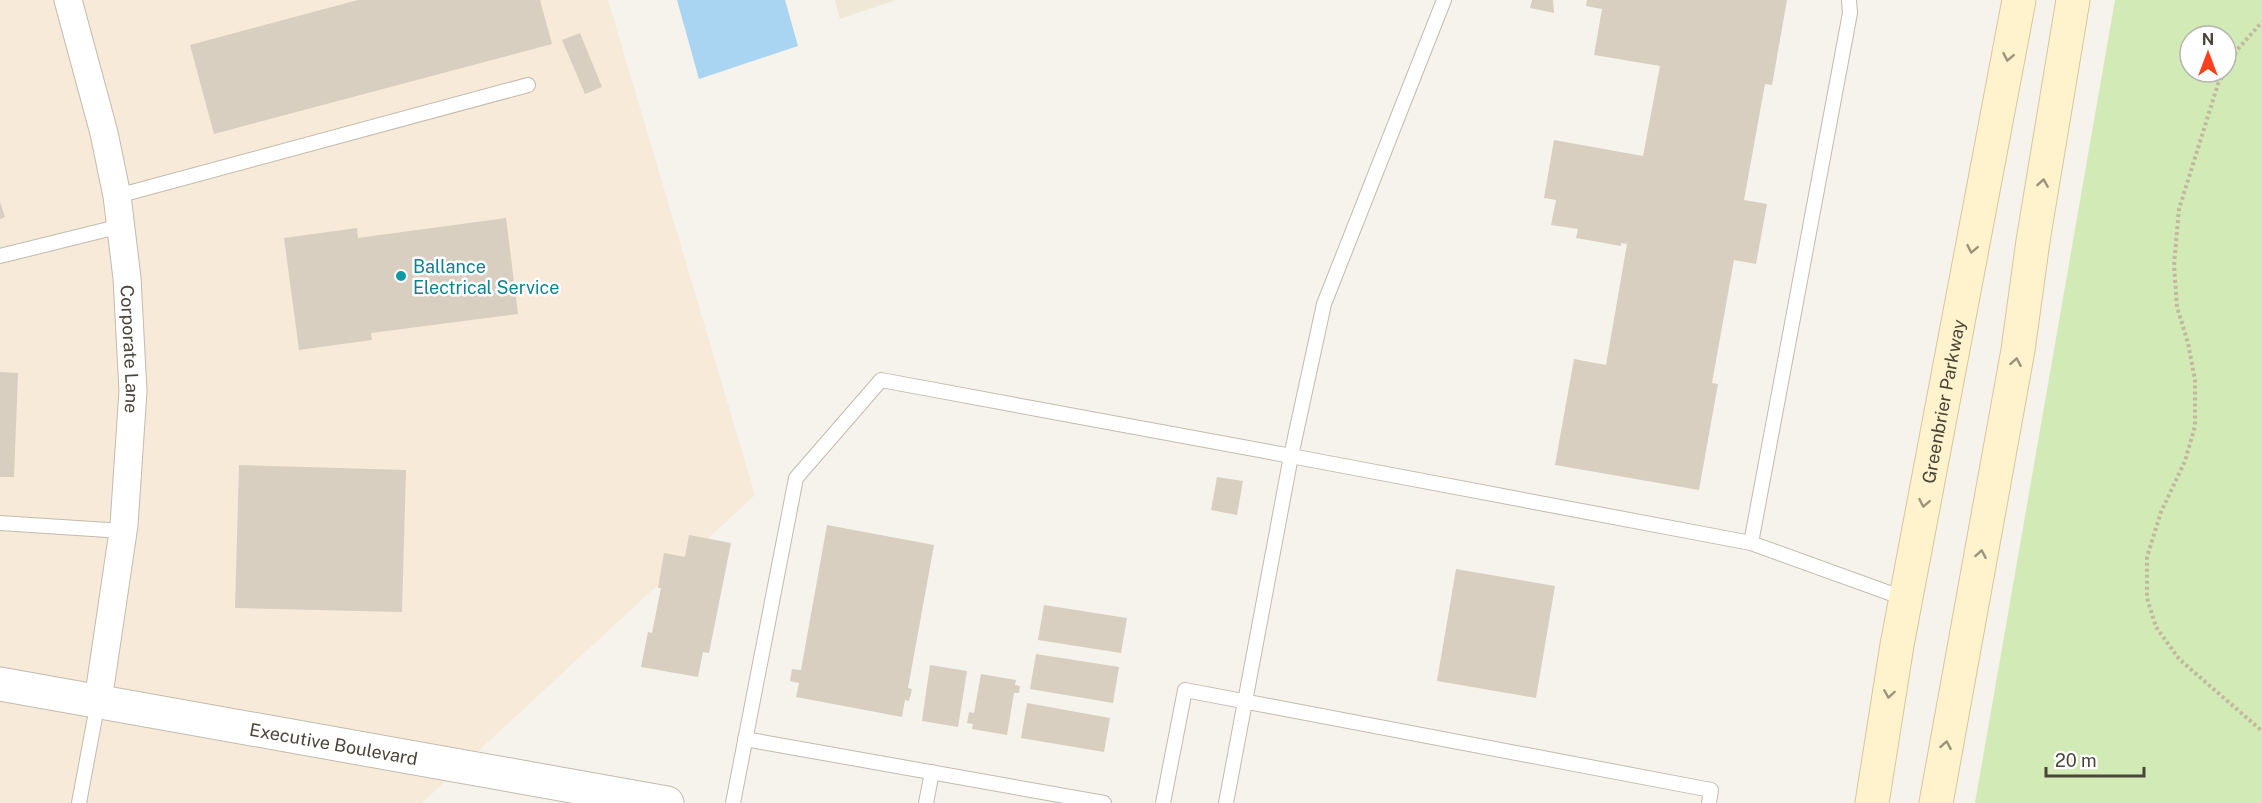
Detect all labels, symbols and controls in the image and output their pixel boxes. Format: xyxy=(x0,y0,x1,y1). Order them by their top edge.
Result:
north arrow xyxy=(2178,24,2238,84)
text: N xyxy=(2202,30,2214,49)
one-way arrow xyxy=(2003,53,2015,62)
one-way arrow xyxy=(2036,178,2048,188)
one-way arrow xyxy=(1966,244,1979,254)
place label: Ballance Electrical Service xyxy=(413,256,559,298)
marker: Ballance Electrical Service xyxy=(394,269,408,283)
street label: Corporate Lane xyxy=(117,284,144,414)
street label: Greenbrier Parkway xyxy=(1917,317,1969,485)
one-way arrow xyxy=(2009,357,2022,367)
one-way arrow xyxy=(1918,497,1931,507)
one-way arrow xyxy=(1974,549,1987,559)
one-way arrow xyxy=(1883,689,1896,699)
street label: Executive Boulevard xyxy=(248,718,420,769)
scale bar xyxy=(2046,740,2144,778)
one-way arrow xyxy=(1939,741,1952,751)
text: 20 m xyxy=(2055,750,2097,771)

